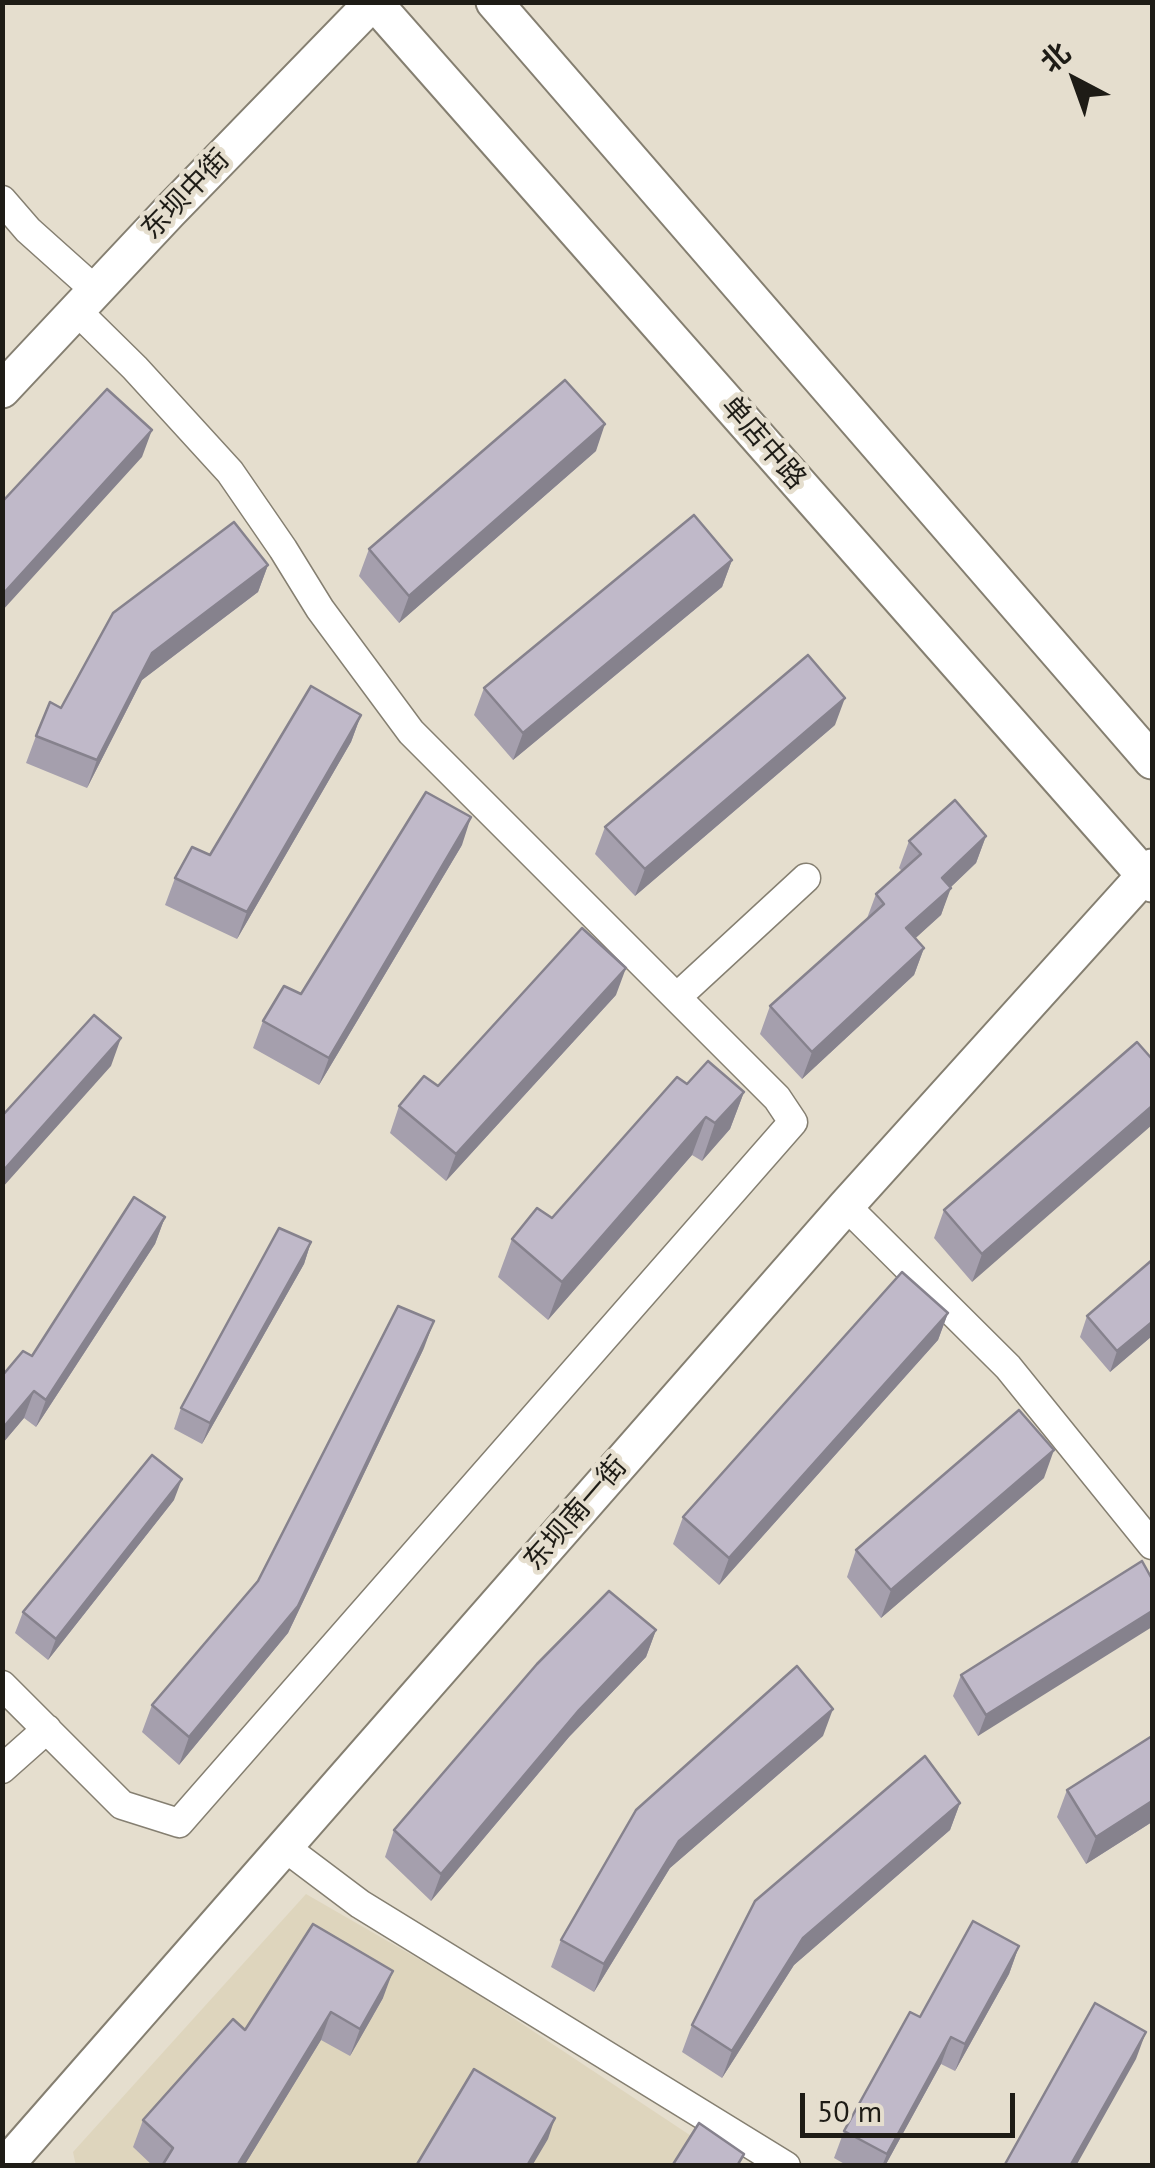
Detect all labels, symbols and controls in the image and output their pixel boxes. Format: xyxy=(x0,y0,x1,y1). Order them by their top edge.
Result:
north arrow xyxy=(1025,30,1125,130)
text: 北 xyxy=(1032,34,1078,80)
street label: 东坝中街 xyxy=(135,143,237,247)
street label: 单店中路 xyxy=(714,390,812,496)
street label: 东坝南一街 xyxy=(517,1450,635,1578)
scale bar xyxy=(805,2073,1020,2135)
text: 50 m xyxy=(817,2091,882,2130)

